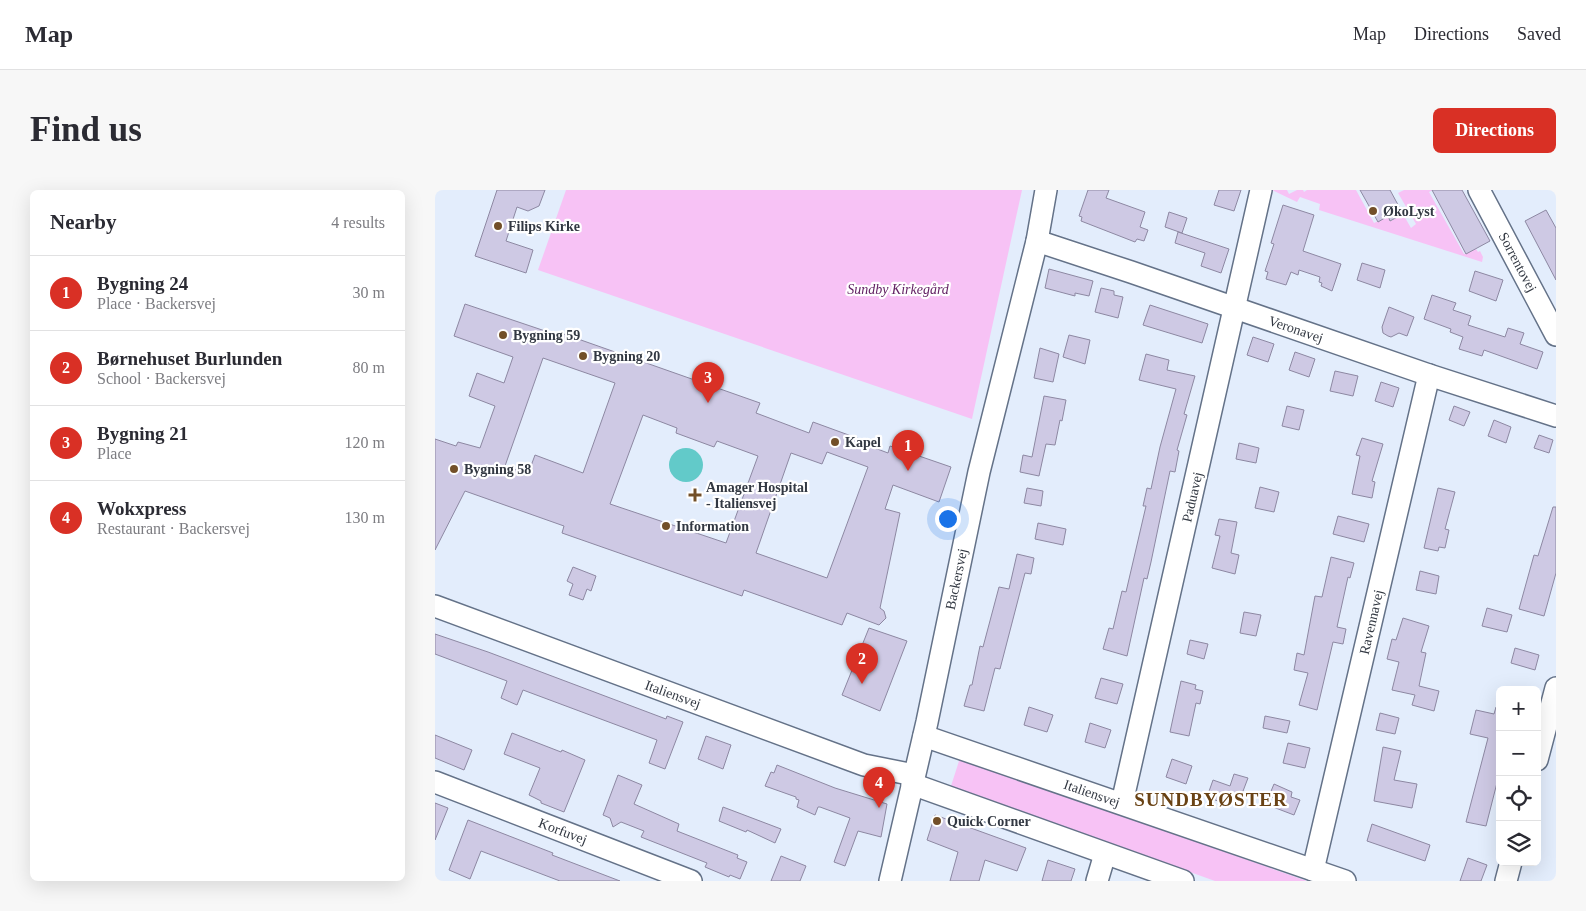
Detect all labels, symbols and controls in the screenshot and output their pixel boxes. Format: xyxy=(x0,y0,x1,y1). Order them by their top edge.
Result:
text: Map xyxy=(25,21,73,47)
text: Map xyxy=(1353,24,1386,44)
text: Directions xyxy=(1414,24,1489,44)
text: Saved xyxy=(1517,24,1561,44)
button: Directions xyxy=(1433,108,1556,153)
text: Find us xyxy=(30,110,142,149)
place label: ØkoLyst xyxy=(1383,204,1435,219)
marker: ØkoLyst xyxy=(1367,205,1379,217)
text: Nearby xyxy=(50,210,117,234)
text: 4 results xyxy=(331,214,385,231)
place label: Filips Kirke xyxy=(508,219,580,234)
marker: Filips Kirke xyxy=(492,220,504,232)
street label: Sorrentovej xyxy=(1496,230,1540,295)
text: Bygning 24 xyxy=(97,273,188,294)
park label: Sundby Kirkegård xyxy=(847,282,950,297)
text: 1 xyxy=(62,284,70,301)
text: 30 m xyxy=(353,284,385,301)
text: Place · Backersvej xyxy=(97,295,216,312)
street label: Veronavej xyxy=(1267,313,1325,346)
place label: Bygning 59 xyxy=(513,328,580,343)
marker: Bygning 59 xyxy=(497,329,509,341)
text: Børnehuset Burlunden xyxy=(97,348,282,369)
place label: Bygning 20 xyxy=(593,349,660,364)
marker: Bygning 20 xyxy=(577,350,589,362)
text: 2 xyxy=(62,359,70,376)
text: 80 m xyxy=(353,359,385,376)
pin: 3 xyxy=(692,362,724,403)
text: School · Backersvej xyxy=(97,370,226,387)
text: Bygning 21 xyxy=(97,423,188,444)
pin: 1 xyxy=(892,430,924,471)
text: 3 xyxy=(62,434,70,451)
text: 120 m xyxy=(345,434,385,451)
place label: Kapel xyxy=(845,435,881,450)
marker: Kapel xyxy=(829,436,841,448)
text: Place xyxy=(97,445,132,462)
place label: Bygning 58 xyxy=(464,462,531,477)
marker: Bygning 58 xyxy=(448,463,460,475)
street label: Paduavej xyxy=(1179,470,1206,524)
place label: Amager Hospital - Italiensvej xyxy=(706,480,808,511)
marker: Amager Hospital - Italiensvej xyxy=(688,488,702,502)
text: Wokxpress xyxy=(97,498,186,519)
your location xyxy=(935,506,961,532)
text: 4 xyxy=(62,509,70,526)
text: 130 m xyxy=(345,509,385,526)
place label: Information xyxy=(676,519,749,534)
text: Restaurant · Backersvej xyxy=(97,520,250,537)
marker: Information xyxy=(660,520,672,532)
street label: Backersvej xyxy=(943,547,970,611)
street label: Ravennavej xyxy=(1357,588,1386,656)
pin: 2 xyxy=(846,643,878,684)
street label: Italiensvej xyxy=(643,677,703,711)
map controls xyxy=(1496,686,1541,866)
button: + xyxy=(1496,686,1541,731)
button: − xyxy=(1496,731,1541,776)
pin: 4 xyxy=(863,767,895,808)
button: locate xyxy=(1496,776,1541,821)
street label: Italiensvej xyxy=(1062,777,1122,810)
district label: SUNDBYØSTER xyxy=(1134,789,1288,810)
place label: Quick Corner xyxy=(947,814,1031,829)
street label: Korfuvej xyxy=(537,815,589,848)
marker: Quick Corner xyxy=(931,815,943,827)
button: layers xyxy=(1496,821,1541,866)

